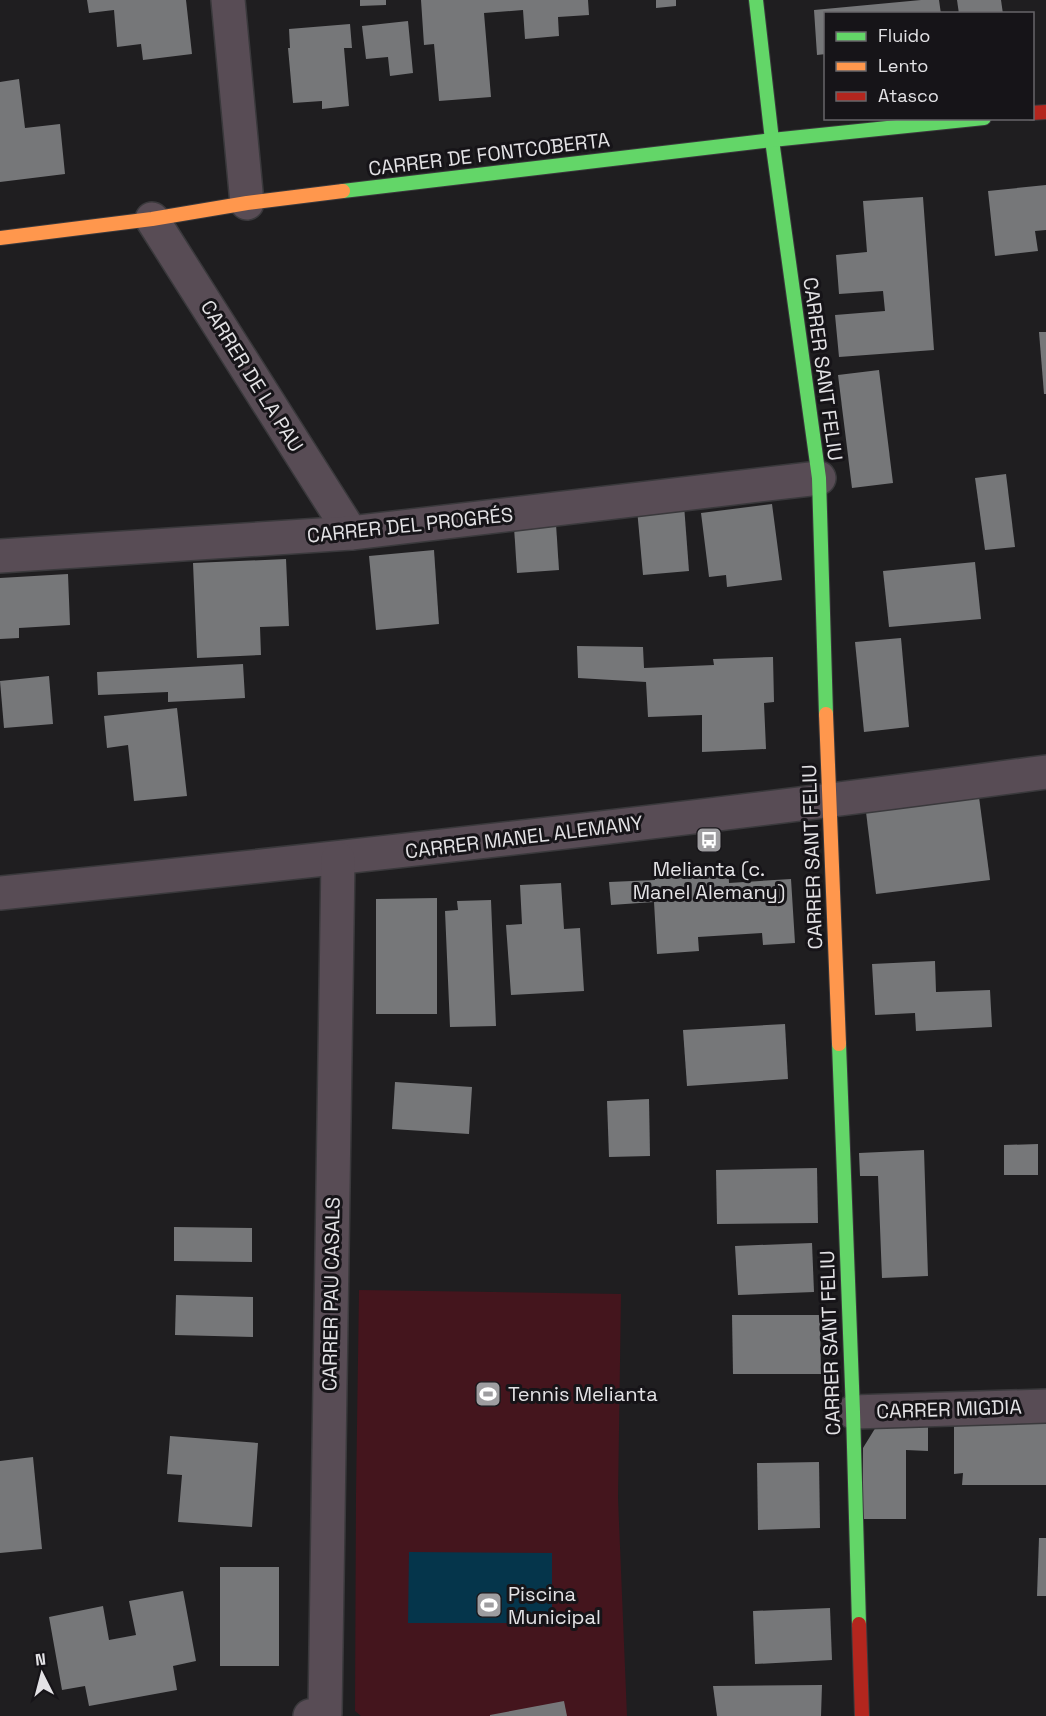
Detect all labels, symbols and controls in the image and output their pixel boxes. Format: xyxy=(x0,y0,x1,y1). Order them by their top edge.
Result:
legend xyxy=(824,12,1034,120)
text: Fluido xyxy=(878,24,930,47)
text: Lento xyxy=(878,54,928,77)
text: Atasco xyxy=(878,84,939,107)
street label: CARRER DE FONTCOBERTA xyxy=(367,126,612,182)
street label: CARRER SANT FELIU xyxy=(797,275,849,463)
street label: CARRER DE LA PAU xyxy=(195,295,309,457)
street label: CARRER DEL PROGRÉS xyxy=(306,501,514,549)
street label: CARRER SANT FELIU xyxy=(796,764,828,950)
street label: CARRER MANEL ALEMANY xyxy=(404,810,644,864)
bus stop icon: Melianta (c. Manel Alemany) xyxy=(694,825,724,855)
place label: Melianta (c. Manel Alemany) xyxy=(633,856,785,905)
street label: CARRER PAU CASALS xyxy=(316,1197,346,1391)
street label: CARRER SANT FELIU xyxy=(814,1250,846,1436)
sports icon: Tennis Melianta xyxy=(473,1379,503,1409)
place label: Tennis Melianta xyxy=(508,1381,658,1407)
street label: CARRER MIGDIA xyxy=(876,1393,1023,1425)
place label: Piscina Municipal xyxy=(508,1581,601,1630)
sports icon: Piscina Municipal xyxy=(474,1590,504,1620)
north arrow xyxy=(12,1644,72,1704)
text: N xyxy=(34,1649,47,1671)

